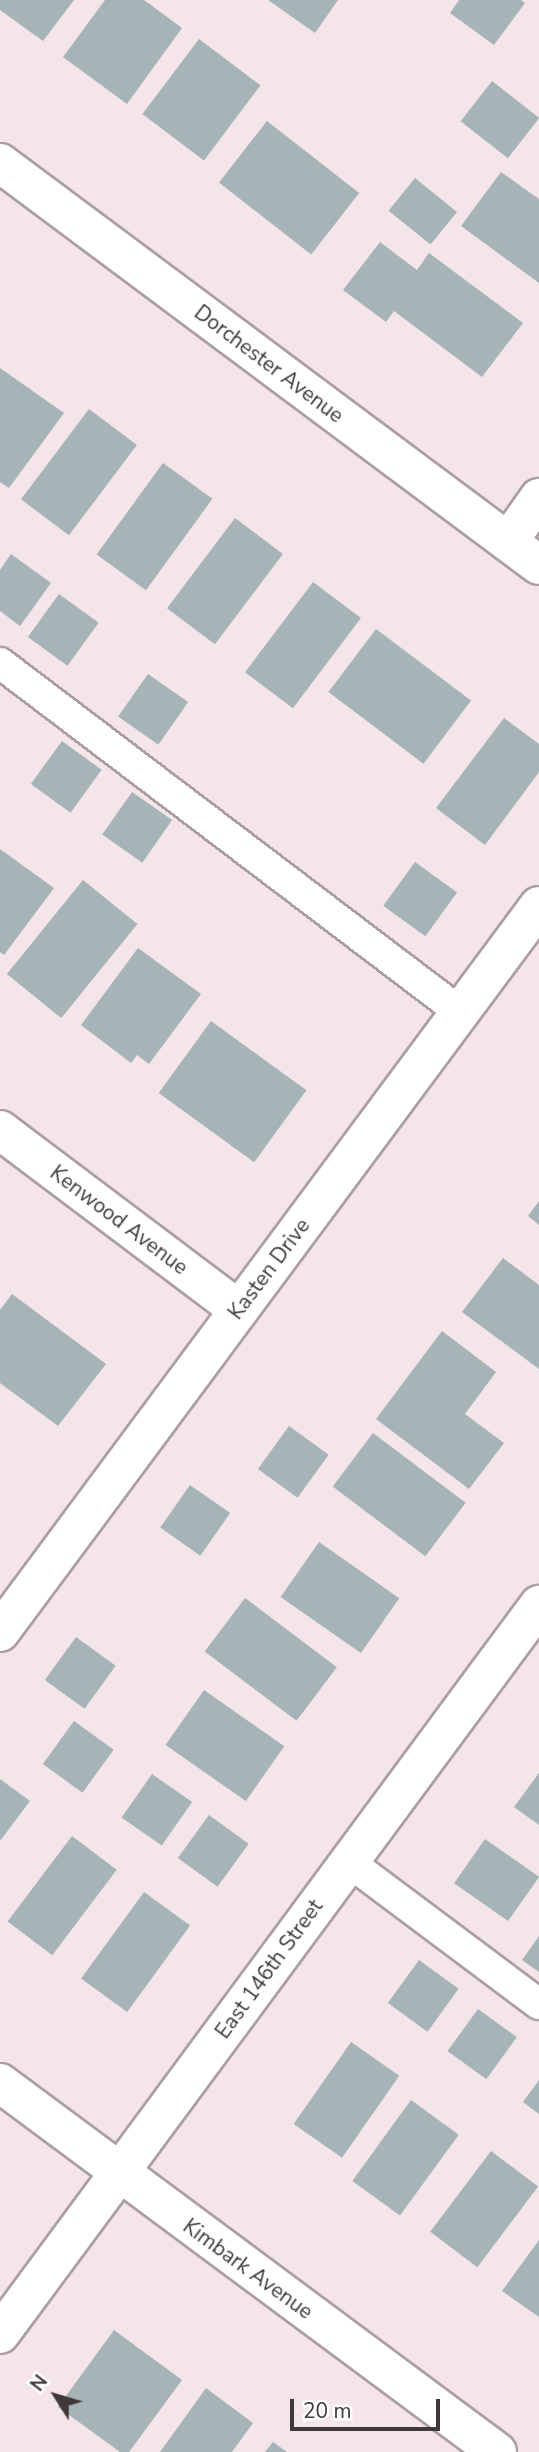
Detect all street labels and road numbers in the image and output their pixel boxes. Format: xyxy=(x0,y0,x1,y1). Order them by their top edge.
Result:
street label: Dorchester Avenue xyxy=(189,300,349,428)
street label: Kenwood Avenue xyxy=(45,1160,193,1280)
street label: Kasten Drive xyxy=(223,1214,315,1324)
street label: East 146th Street xyxy=(210,1895,328,2043)
street label: Kimbark Avenue xyxy=(178,2213,318,2325)

